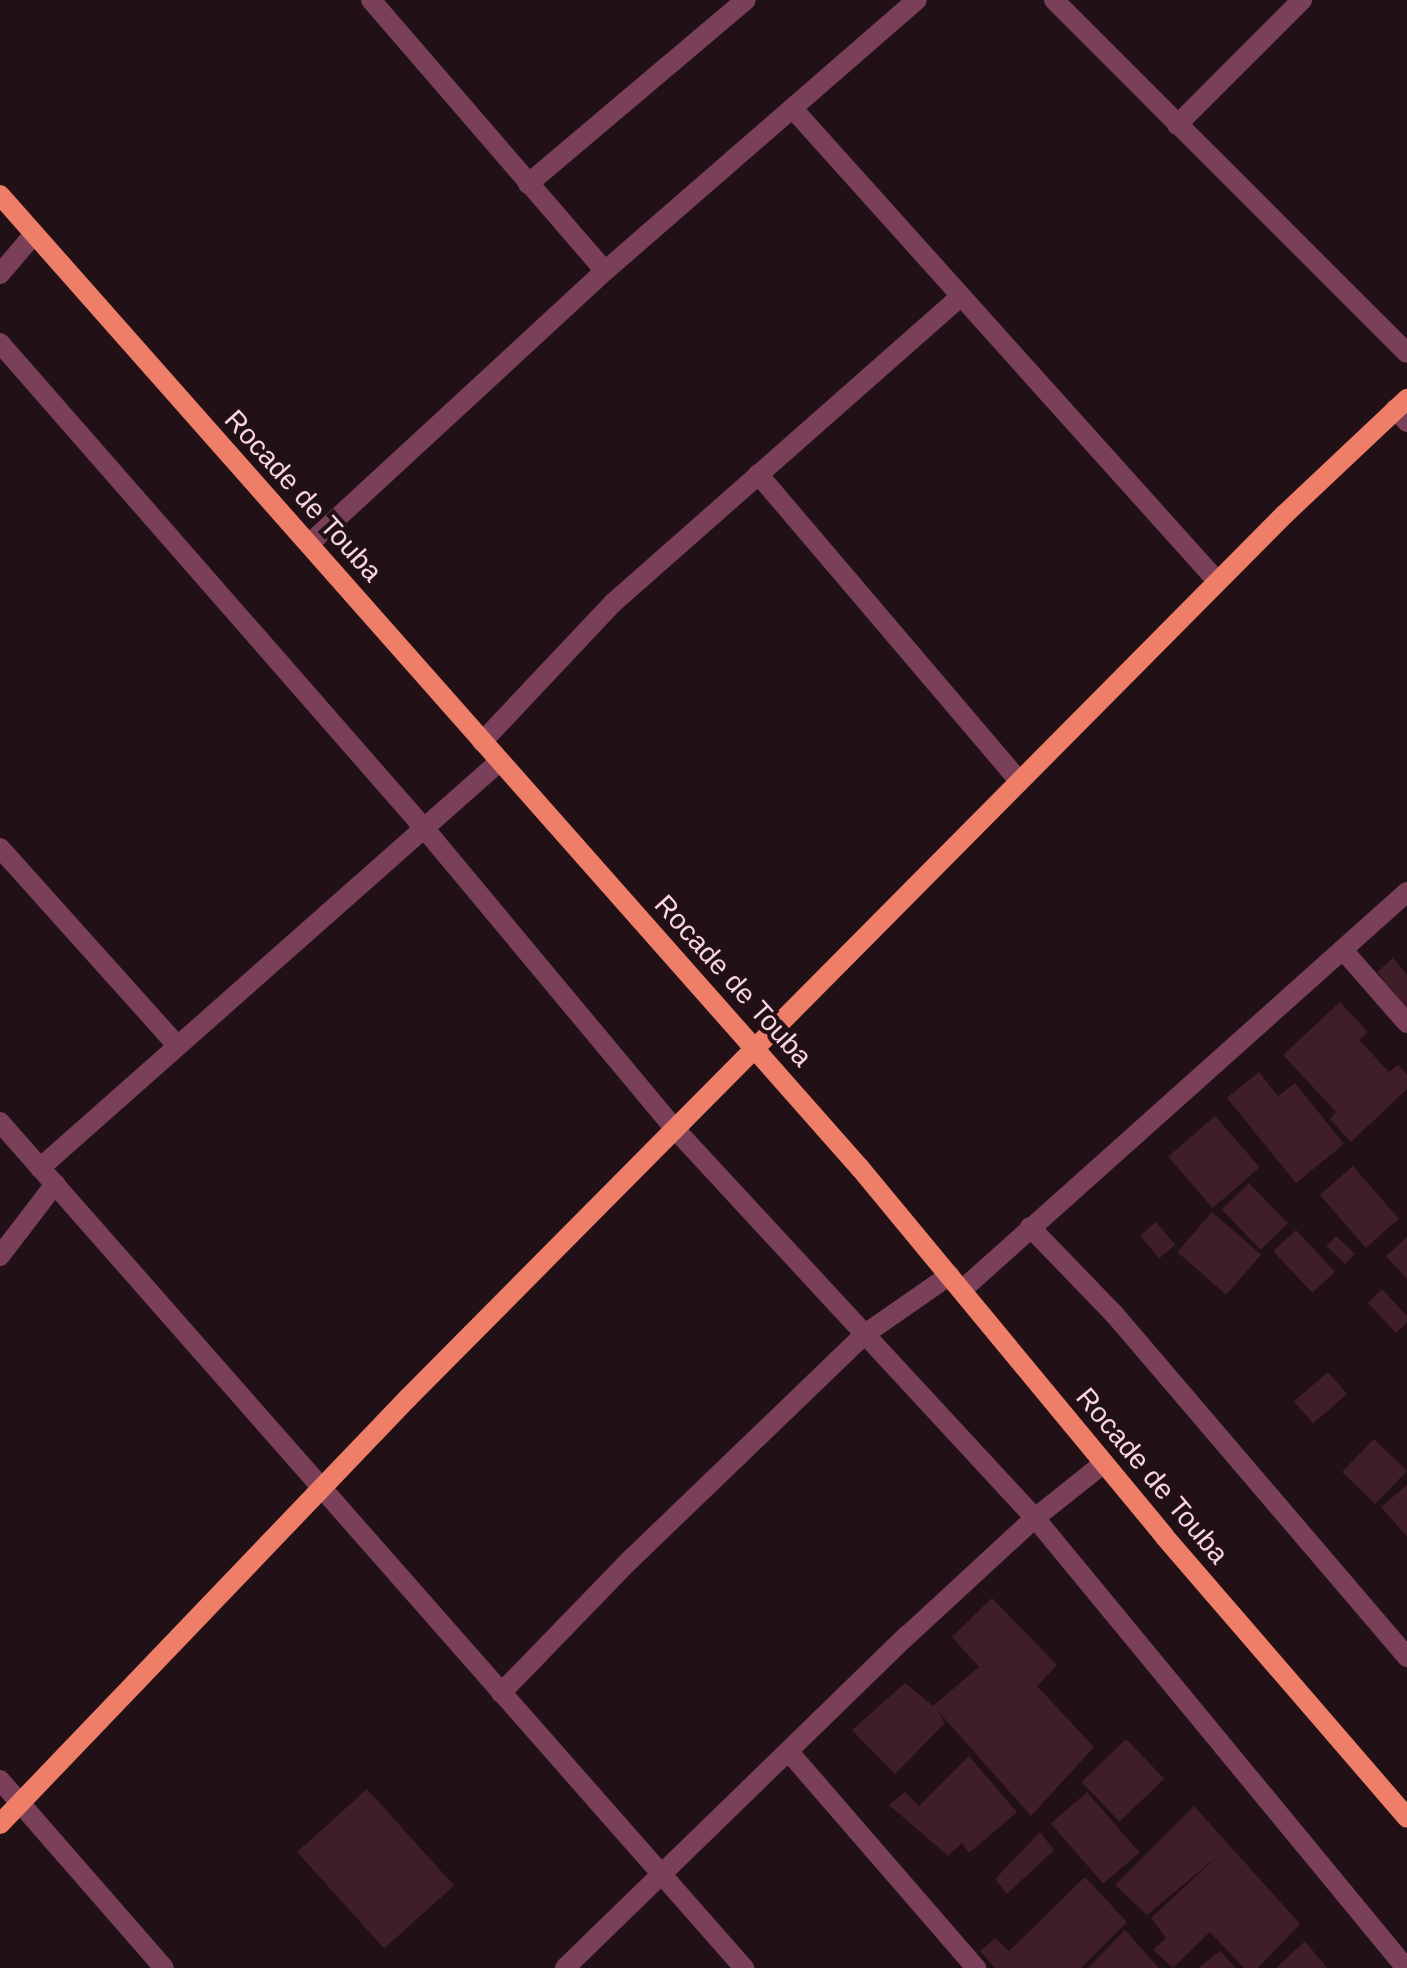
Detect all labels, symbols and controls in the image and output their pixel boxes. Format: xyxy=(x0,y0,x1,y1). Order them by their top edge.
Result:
street label: Rocade de Touba xyxy=(217,403,389,589)
street label: Rocade de Touba xyxy=(647,888,819,1074)
street label: Rocade de Touba xyxy=(1069,1381,1235,1571)

